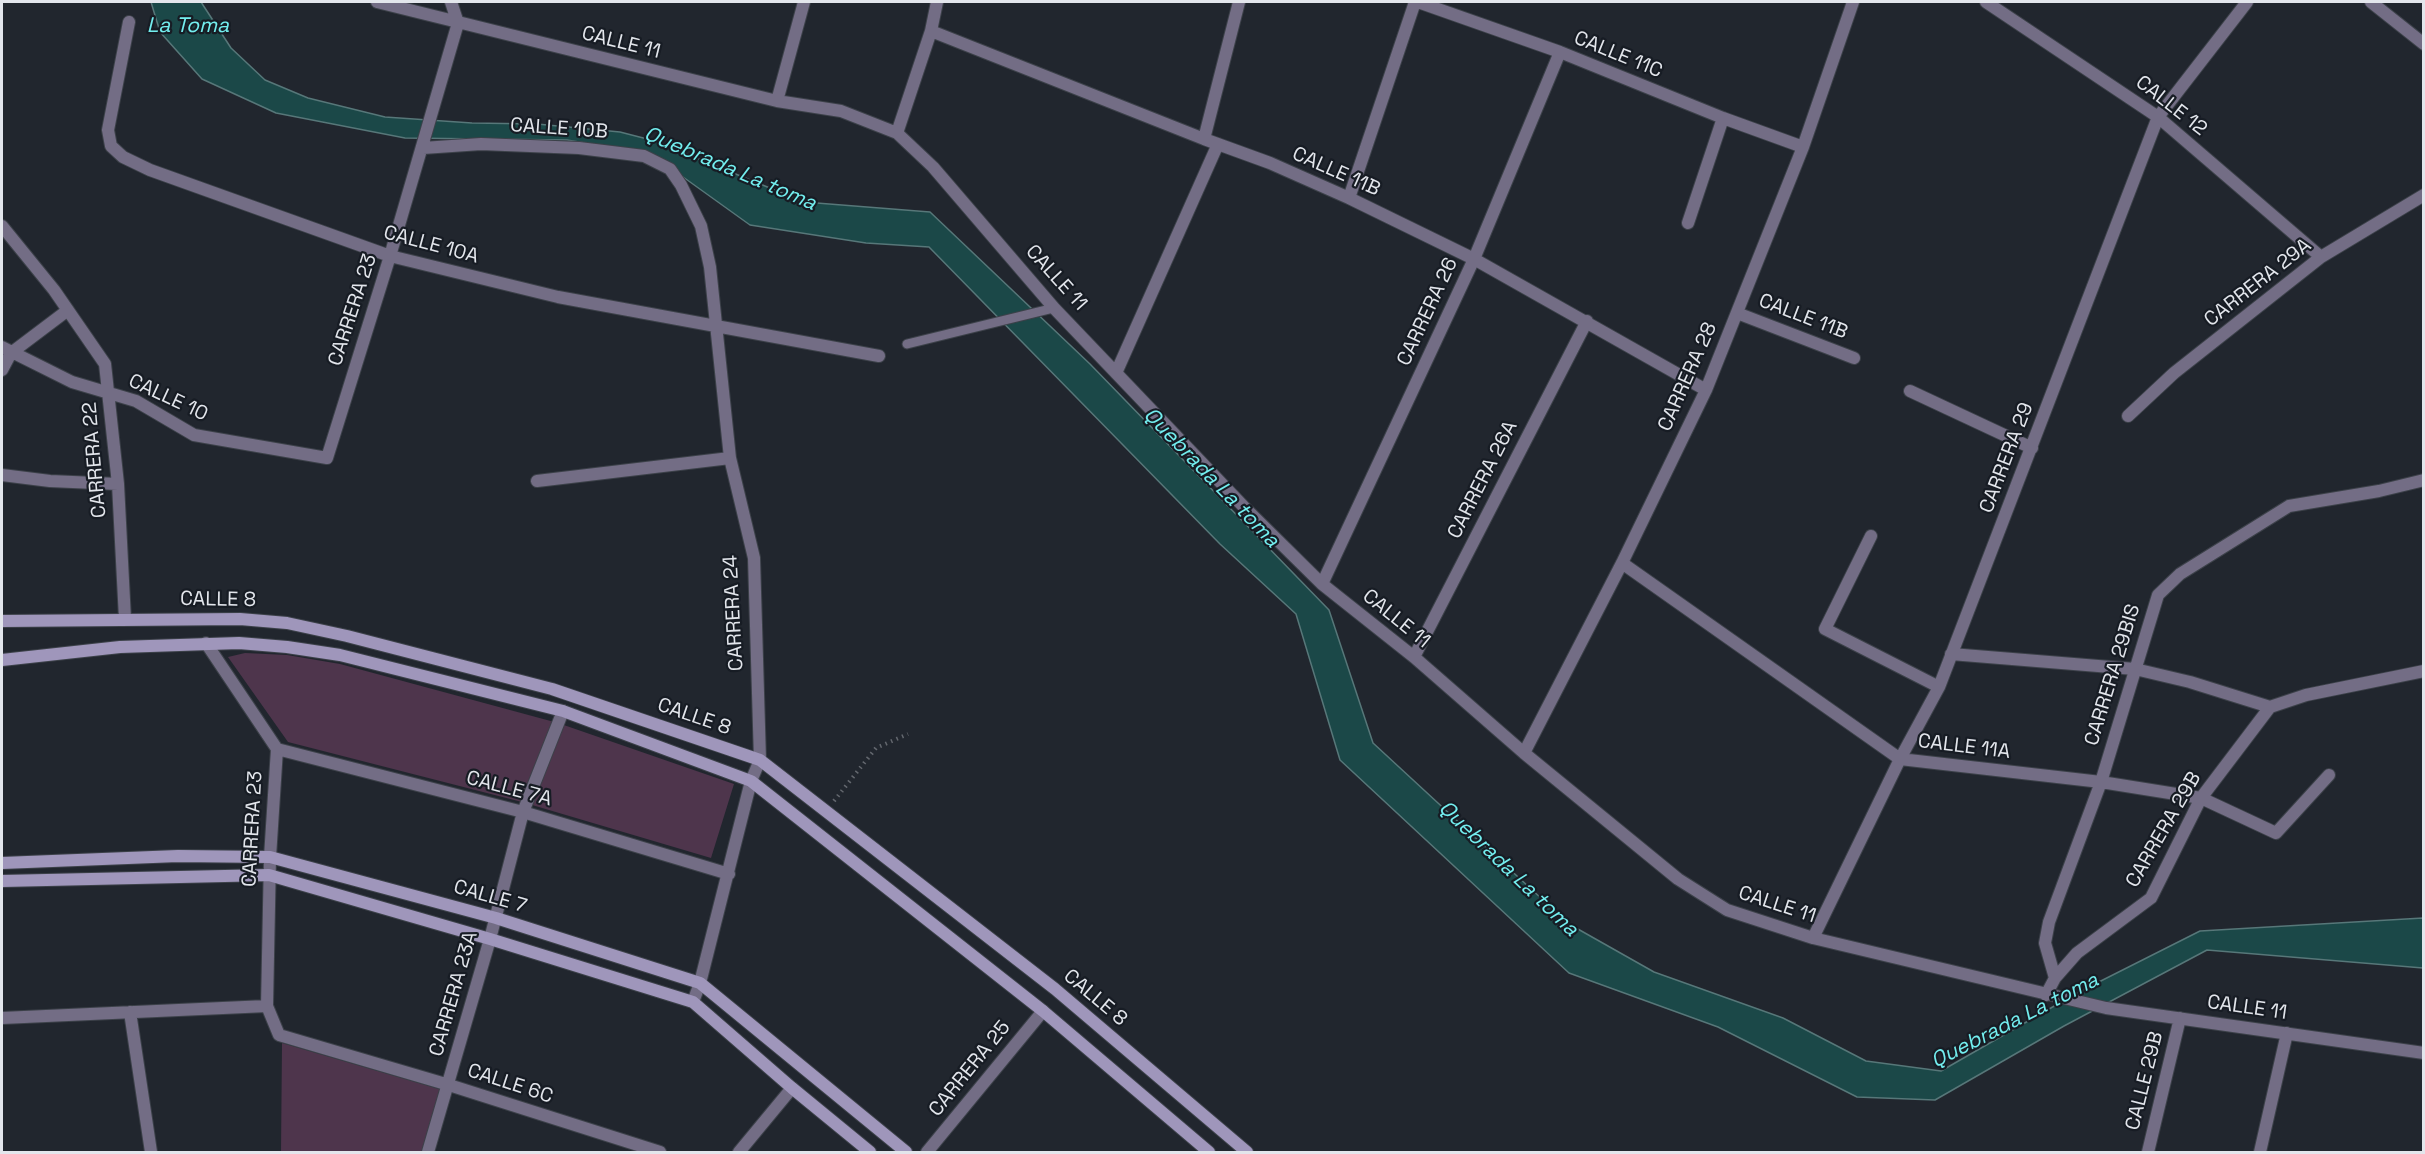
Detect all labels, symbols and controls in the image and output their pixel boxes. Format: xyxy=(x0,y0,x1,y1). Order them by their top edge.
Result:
water label: La Toma xyxy=(147,13,229,39)
street label: CALLE 11 xyxy=(579,22,663,64)
street label: CALLE 11C xyxy=(1570,26,1666,84)
street label: CALLE 12 xyxy=(2131,71,2211,141)
street label: CALLE 10B xyxy=(509,114,609,144)
water label: Quebrada La toma xyxy=(640,121,820,217)
street label: CALLE 11B xyxy=(1288,142,1384,202)
street label: CALLE 10A xyxy=(381,221,481,269)
street label: CARRERA 29A xyxy=(2200,234,2316,332)
street label: CALLE 11 xyxy=(1020,240,1092,316)
street label: CARRERA 23 xyxy=(324,251,382,369)
street label: CARRERA 26 xyxy=(1393,254,1463,370)
street label: CALLE 11B xyxy=(1755,289,1851,345)
street label: CARRERA 28 xyxy=(1653,319,1723,435)
street label: CALLE 10 xyxy=(125,369,211,427)
street label: CARRERA 29 xyxy=(1975,399,2039,517)
street label: CARRERA 22 xyxy=(78,401,112,519)
water label: Quebrada La toma xyxy=(1138,403,1284,553)
street label: CARRERA 26A xyxy=(1443,417,1523,543)
street label: CARRERA 24 xyxy=(719,554,749,672)
street label: CALLE 11 xyxy=(1357,584,1435,654)
street label: CALLE 8 xyxy=(180,587,256,613)
street label: CARRERA 29BIS xyxy=(2080,601,2146,749)
street label: CALLE 8 xyxy=(654,693,734,741)
street label: CALLE 11A xyxy=(1916,729,2012,765)
street label: CALLE 7A xyxy=(464,766,554,812)
street label: CARRERA 29B xyxy=(2121,768,2207,892)
street label: CARRERA 23 xyxy=(238,770,268,888)
water label: Quebrada La toma xyxy=(1433,796,1583,942)
street label: CALLE 7 xyxy=(451,875,529,919)
street label: CALLE 11 xyxy=(1735,881,1819,929)
street label: CARRERA 23A xyxy=(425,929,483,1059)
street label: CALLE 8 xyxy=(1058,964,1132,1032)
water label: Quebrada La toma xyxy=(1927,968,2103,1074)
street label: CALLE 11 xyxy=(2206,991,2288,1025)
street label: CARRERA 25 xyxy=(924,1016,1016,1122)
street label: CALLE 29B xyxy=(2121,1029,2169,1133)
street label: CALLE 6C xyxy=(464,1059,556,1109)

